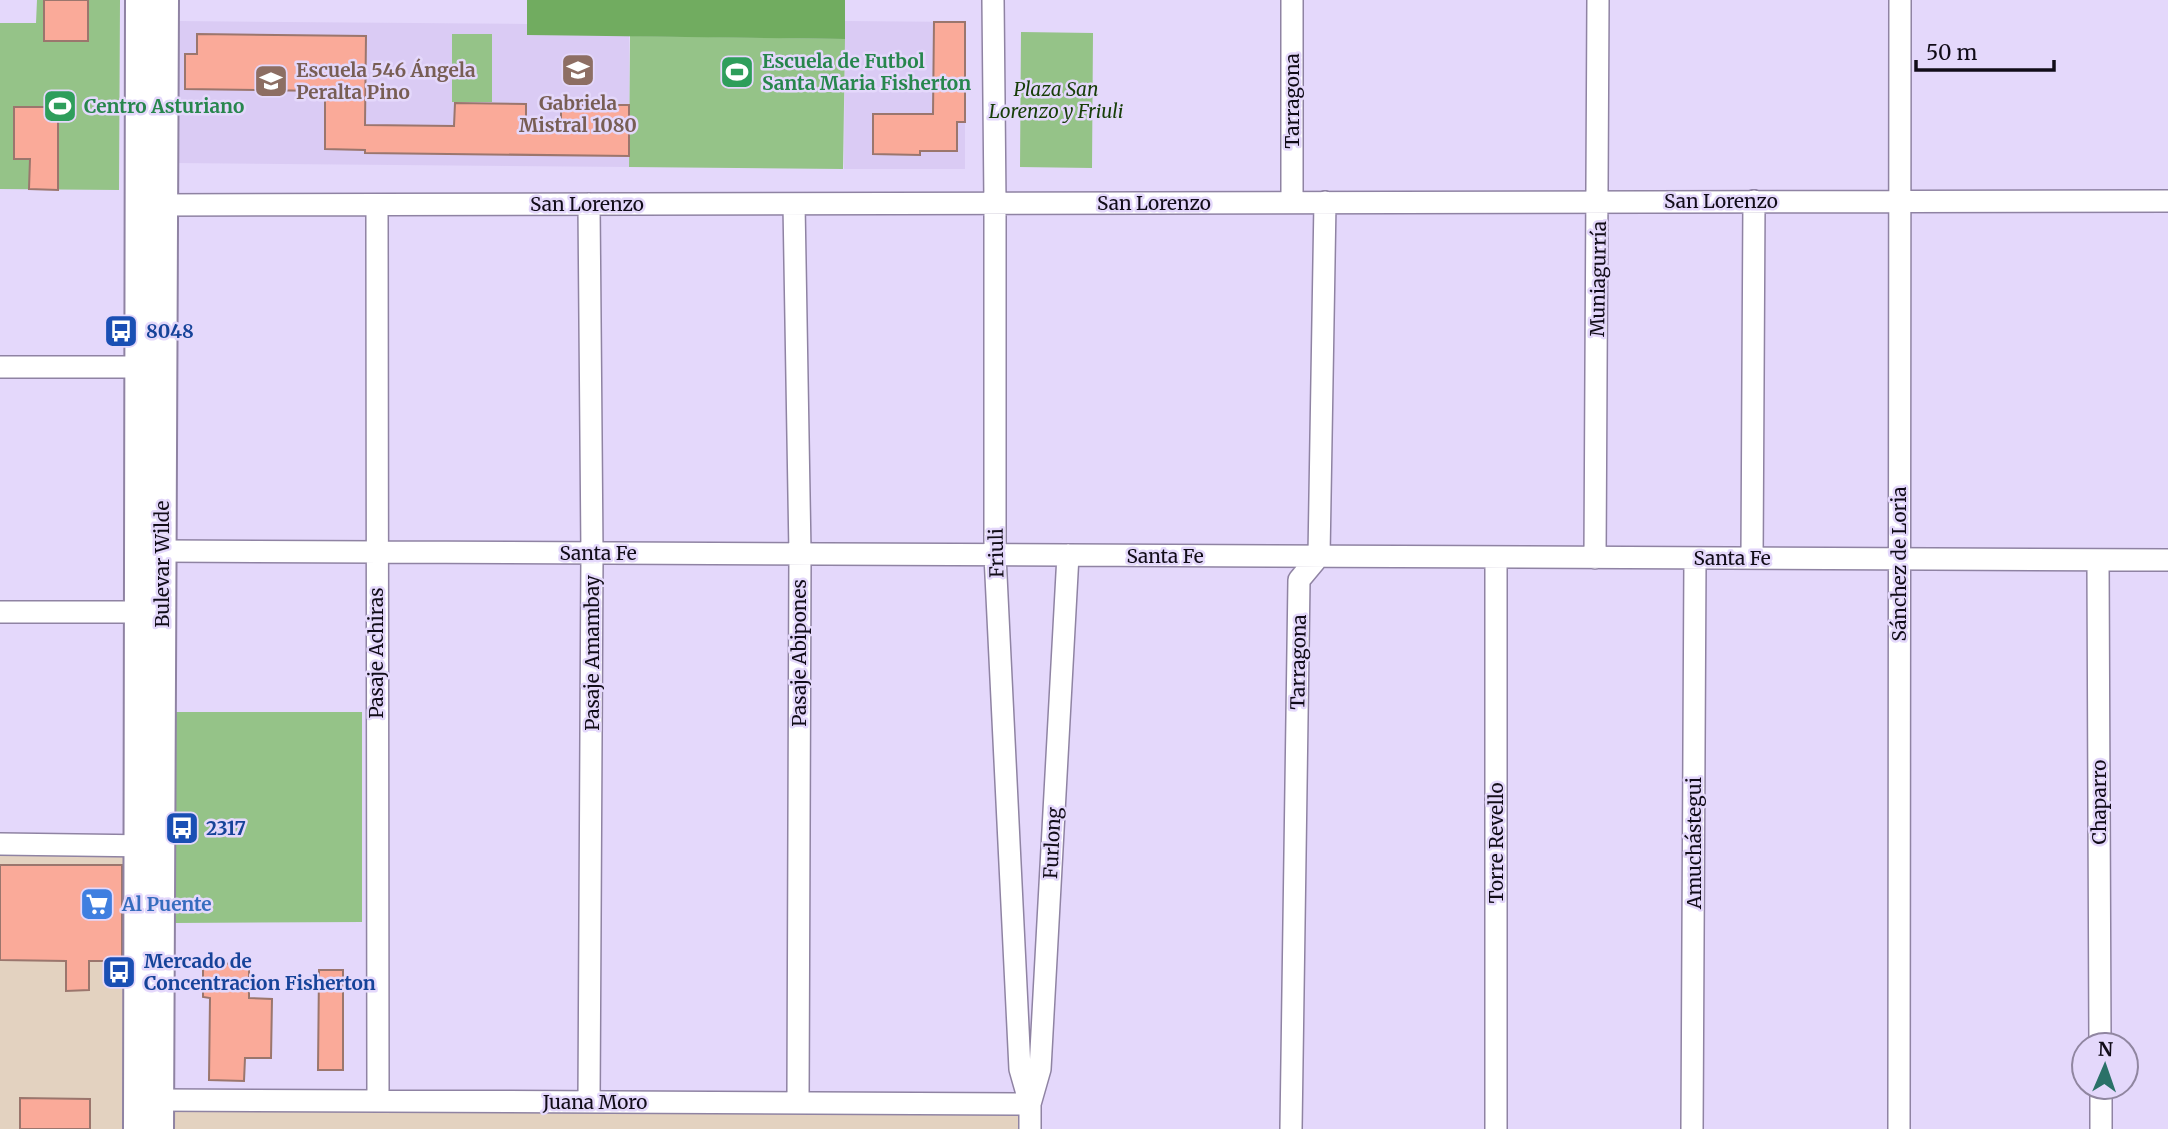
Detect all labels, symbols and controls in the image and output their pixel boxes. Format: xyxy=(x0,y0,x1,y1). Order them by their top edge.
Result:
scale bar xyxy=(1916,28,2054,72)
text: 50 m xyxy=(1926,39,1977,66)
place label: Escuela de Futbol Santa Maria Fisherton xyxy=(762,49,971,95)
school or university icon: Gabriela Mistral 1080 xyxy=(559,51,597,89)
sports icon: Escuela de Futbol Santa Maria Fisherton xyxy=(718,53,756,91)
street label: Tarragona xyxy=(1280,53,1304,149)
place label: Escuela 546 Ángela Peralta Pino xyxy=(296,58,476,104)
school or university icon: Escuela 546 Ángela Peralta Pino xyxy=(252,62,290,100)
park label: Plaza San Lorenzo y Friuli xyxy=(989,77,1123,123)
sports icon: Centro Asturiano xyxy=(41,87,79,125)
place label: Gabriela Mistral 1080 xyxy=(519,91,637,137)
place label: Centro Asturiano xyxy=(84,94,244,118)
street label: San Lorenzo xyxy=(1664,189,1778,213)
street label: San Lorenzo xyxy=(1097,191,1211,215)
street label: San Lorenzo xyxy=(530,192,644,216)
street label: Muniagurría xyxy=(1585,221,1611,337)
bus stop icon: 8048 xyxy=(102,312,140,350)
place label: 8048 xyxy=(146,319,194,343)
street label: Sánchez de Loria xyxy=(1887,487,1911,641)
street label: Bulevar Wilde xyxy=(150,501,174,627)
street label: Friuli xyxy=(984,528,1008,578)
street label: Santa Fe xyxy=(559,541,637,565)
street label: Santa Fe xyxy=(1126,544,1204,568)
street label: Santa Fe xyxy=(1693,546,1771,570)
street label: Pasaje Amambay xyxy=(580,575,604,731)
street label: Pasaje Abipones xyxy=(787,579,811,727)
street label: Pasaje Achiras xyxy=(364,587,388,719)
street label: Tarragona xyxy=(1285,614,1311,710)
street label: Chaparro xyxy=(2087,760,2111,844)
street label: Amuchástegui xyxy=(1682,777,1706,910)
street label: Torre Revello xyxy=(1484,782,1508,904)
street label: Furlong xyxy=(1038,806,1066,880)
bus stop icon: 2317 xyxy=(163,809,201,847)
place label: 2317 xyxy=(206,816,246,840)
supermarket icon: Al Puente xyxy=(78,885,116,923)
place label: Al Puente xyxy=(121,892,212,916)
place label: Mercado de Concentracion Fisherton xyxy=(144,949,376,995)
bus stop icon: Mercado de Concentracion Fisherton xyxy=(100,953,138,991)
north arrow xyxy=(2070,1031,2140,1101)
text: N xyxy=(2098,1037,2114,1061)
street label: Juana Moro xyxy=(542,1090,647,1114)

